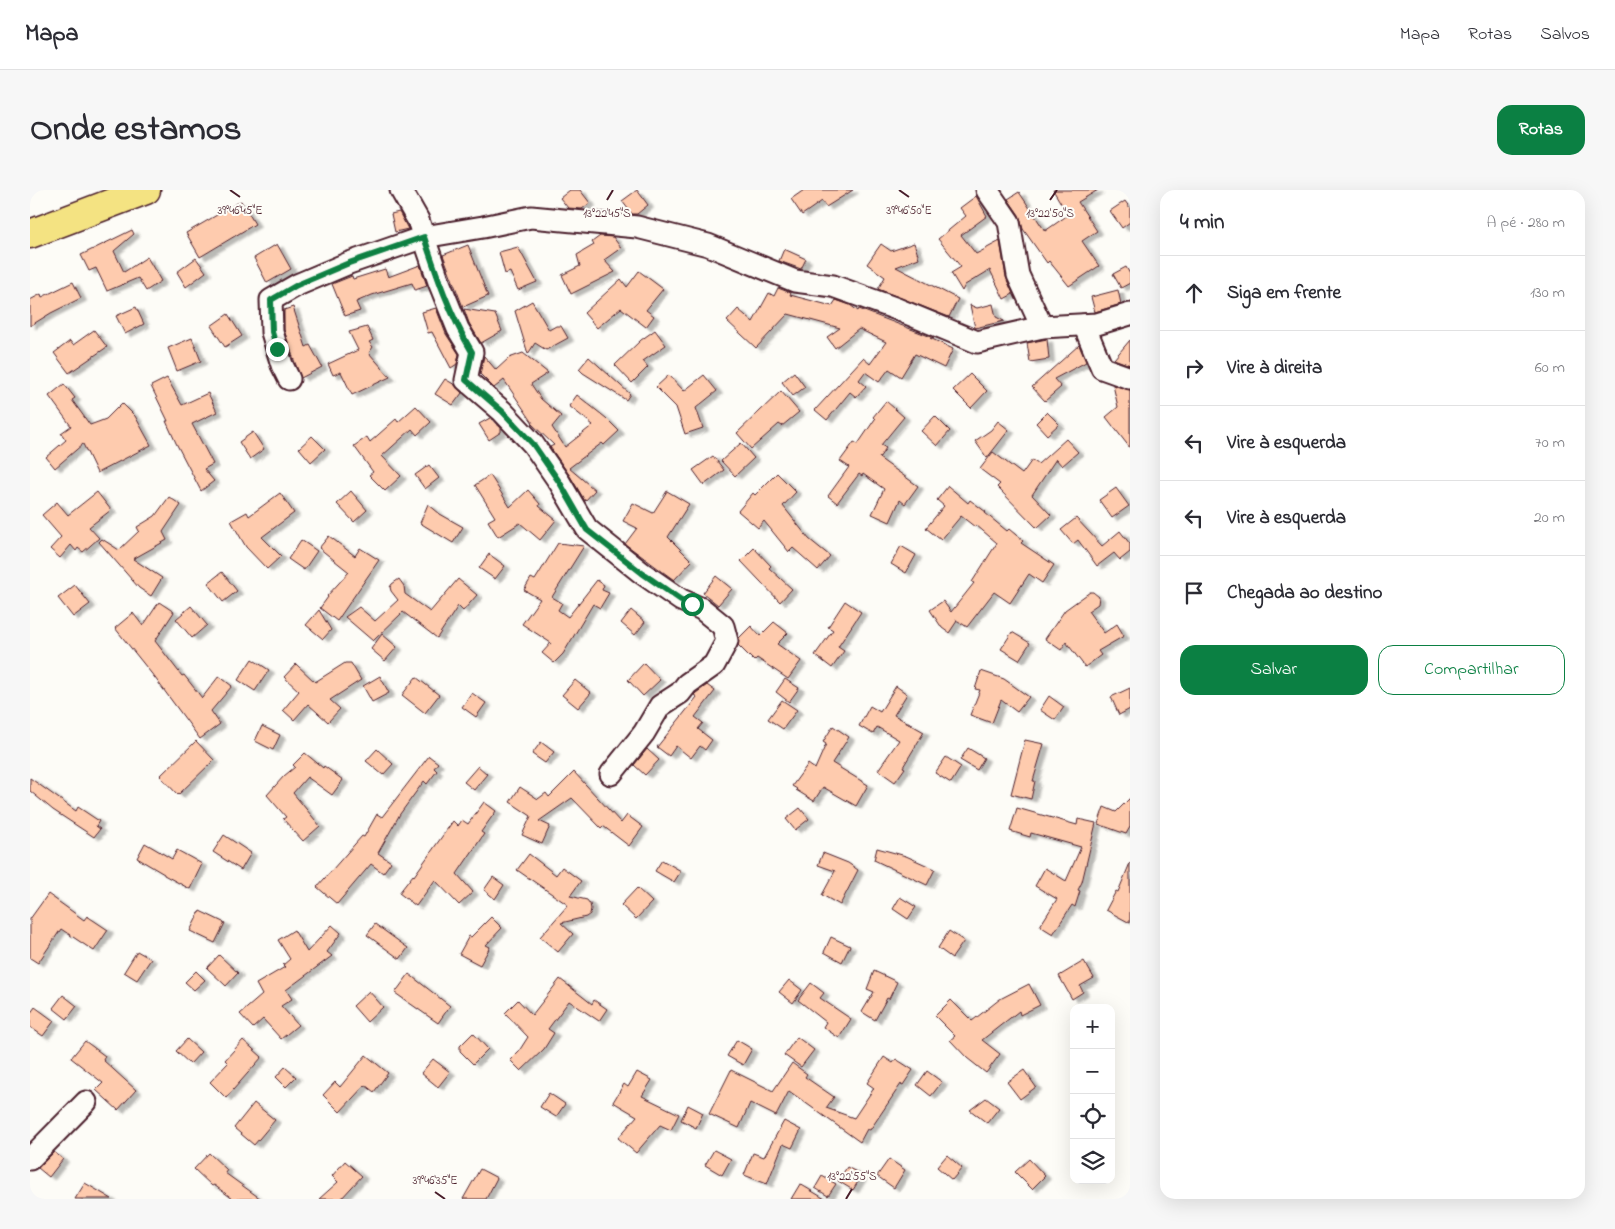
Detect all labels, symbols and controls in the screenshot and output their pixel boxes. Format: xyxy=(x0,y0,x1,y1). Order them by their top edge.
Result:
text: Mapa xyxy=(25,17,79,52)
text: Mapa xyxy=(1400,22,1440,48)
text: Rotas xyxy=(1468,22,1512,48)
text: Salvos xyxy=(1540,22,1590,48)
text: Onde estamos xyxy=(30,105,242,156)
button: Rotas xyxy=(1497,105,1585,155)
text: 39°46'45"E xyxy=(217,202,263,220)
text: 39°46'50"E xyxy=(886,202,932,220)
text: 13°22'45"S xyxy=(583,205,631,223)
text: 13°22'50"S xyxy=(1026,205,1074,223)
text: 4 min xyxy=(1180,208,1224,238)
text: A pé · 280 m xyxy=(1487,211,1565,235)
icon: ahead xyxy=(1180,279,1208,307)
text: Siga em frente xyxy=(1227,280,1341,307)
text: 130 m xyxy=(1530,281,1565,305)
route end xyxy=(266,338,289,361)
icon: right xyxy=(1180,354,1208,382)
text: Vire à direita xyxy=(1227,355,1322,382)
text: 60 m xyxy=(1535,356,1565,380)
icon: left xyxy=(1180,429,1208,457)
text: Vire à esquerda xyxy=(1227,430,1346,457)
text: 70 m xyxy=(1535,431,1565,455)
icon: left xyxy=(1180,504,1208,532)
text: Vire à esquerda xyxy=(1227,505,1346,532)
text: 20 m xyxy=(1534,506,1565,530)
icon: arrive xyxy=(1180,579,1208,607)
text: Chegada ao destino xyxy=(1227,580,1382,607)
route start xyxy=(681,593,704,616)
button: Salvar xyxy=(1180,645,1368,695)
button: Compartilhar xyxy=(1378,645,1565,695)
map controls xyxy=(1070,1004,1115,1184)
button: + xyxy=(1070,1004,1115,1049)
button: − xyxy=(1070,1049,1115,1094)
button: locate xyxy=(1070,1094,1115,1139)
button: layers xyxy=(1070,1139,1115,1184)
text: 13°22'55"S xyxy=(827,1168,877,1186)
text: 39°46'35"E xyxy=(412,1172,458,1190)

